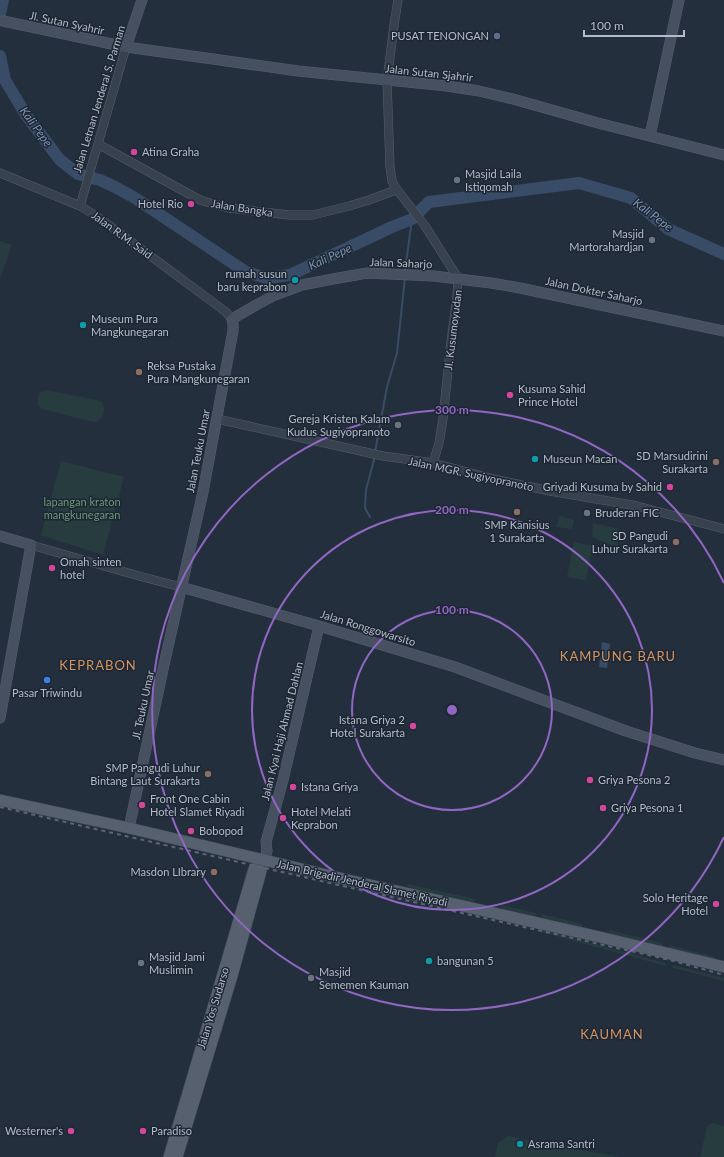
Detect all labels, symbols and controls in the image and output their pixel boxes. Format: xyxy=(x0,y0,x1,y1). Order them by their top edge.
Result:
street label: Jl. Sutan Syahrir xyxy=(28,8,106,37)
scale bar xyxy=(584,12,684,38)
text: 100 m xyxy=(590,18,624,33)
street label: Jalan Letnan Jenderal S. Parman xyxy=(70,24,127,174)
place label: PUSAT TENONGAN xyxy=(391,29,489,42)
marker: PUSAT TENONGAN xyxy=(492,31,502,41)
street label: Jalan Sutan Sjahrir xyxy=(385,61,474,84)
water label: Kali Pepe xyxy=(17,104,56,150)
place label: Atina Graha xyxy=(142,145,199,158)
marker: Atina Graha xyxy=(129,147,139,157)
place label: Masjid Laila Istiqomah xyxy=(465,167,521,193)
marker: Masjid Laila Istiqomah xyxy=(452,175,462,185)
water label: Kali Pepe xyxy=(631,195,676,235)
street label: Jalan Bangka xyxy=(210,196,274,219)
place label: Hotel Rio xyxy=(138,197,183,210)
marker: Hotel Rio xyxy=(186,199,196,209)
street label: Jalan R.M. Said xyxy=(89,208,155,261)
place label: Masjid Martorahardjan xyxy=(569,227,644,253)
marker: Masjid Martorahardjan xyxy=(647,235,657,245)
water label: Kali Pepe xyxy=(306,240,354,273)
street label: Jalan Saharjo xyxy=(369,255,433,270)
place label: rumah susun baru keprabon xyxy=(217,267,287,293)
street label: Jalan Dokter Saharjo xyxy=(544,274,644,307)
marker: rumah susun baru keprabon xyxy=(290,275,300,285)
street label: Jl. Kusumoyudan xyxy=(441,289,464,371)
place label: Museum Pura Mangkunegaran xyxy=(91,312,169,338)
marker: Museum Pura Mangkunegaran xyxy=(78,320,88,330)
place label: Reksa Pustaka Pura Mangkunegaran xyxy=(147,359,250,385)
marker: Reksa Pustaka Pura Mangkunegaran xyxy=(134,367,144,377)
place label: Kusuma Sahid Prince Hotel xyxy=(518,382,586,408)
marker: Kusuma Sahid Prince Hotel xyxy=(505,390,515,400)
text: 300 m xyxy=(435,402,469,417)
street label: Jalan Teuku Umar xyxy=(183,408,212,494)
place label: Gereja Kristen Kalam Kudus Sugiyopranoto xyxy=(287,412,390,438)
marker: Gereja Kristen Kalam Kudus Sugiyopranoto xyxy=(393,420,403,430)
place label: SD Marsudirini Surakarta xyxy=(636,449,708,475)
place label: Museun Macan xyxy=(543,452,617,465)
street label: Jalan MGR. Sugiyopranoto xyxy=(407,454,535,493)
marker: Museun Macan xyxy=(530,454,540,464)
marker: SD Marsudirini Surakarta xyxy=(711,457,721,467)
place label: Griyadi Kusuma by Sahid xyxy=(543,480,662,493)
marker: Griyadi Kusuma by Sahid xyxy=(665,482,675,492)
park label: lapangan kraton mangkunegaran xyxy=(43,495,121,521)
text: 200 m xyxy=(435,502,469,517)
place label: Bruderan FIC xyxy=(595,506,660,519)
marker: SMP Kanisius 1 Surakarta xyxy=(512,507,522,517)
marker: Bruderan FIC xyxy=(582,508,592,518)
place label: SMP Kanisius 1 Surakarta xyxy=(484,518,550,544)
place label: SD Pangudi Luhur Surakarta xyxy=(592,529,668,555)
marker: SD Pangudi Luhur Surakarta xyxy=(671,537,681,547)
place label: Omah sinten hotel xyxy=(60,555,122,581)
marker: Omah sinten hotel xyxy=(47,563,57,573)
text: 100 m xyxy=(435,602,469,617)
street label: Jalan Ronggowarsito xyxy=(319,607,417,648)
district label: KAMPUNG BARU xyxy=(560,648,676,664)
district label: KEPRABON xyxy=(59,657,137,673)
street label: Jalan Kyai Haji Ahmad Dahlan xyxy=(258,660,305,802)
street label: Jl. Teuku Umar xyxy=(129,669,156,741)
marker: Pasar Triwindu xyxy=(42,675,52,685)
place label: Pasar Triwindu xyxy=(12,686,82,699)
centre of rings xyxy=(445,703,459,717)
place label: Istana Griya 2 Hotel Surakarta xyxy=(330,713,405,739)
marker: Istana Griya 2 Hotel Surakarta xyxy=(408,721,418,731)
place label: SMP Pangudi Luhur Bintang Laut Surakarta xyxy=(90,761,200,787)
marker: SMP Pangudi Luhur Bintang Laut Surakarta xyxy=(203,769,213,779)
place label: Griya Pesona 2 xyxy=(598,773,670,786)
marker: Griya Pesona 2 xyxy=(585,775,595,785)
place label: Istana Griya xyxy=(301,780,358,793)
marker: Istana Griya xyxy=(288,782,298,792)
place label: Front One Cabin Hotel Slamet Riyadi xyxy=(150,792,245,818)
marker: Front One Cabin Hotel Slamet Riyadi xyxy=(137,800,147,810)
place label: Griya Pesona 1 xyxy=(611,801,683,814)
marker: Griya Pesona 1 xyxy=(598,803,608,813)
place label: Hotel Melati Keprabon xyxy=(291,805,351,831)
marker: Hotel Melati Keprabon xyxy=(278,813,288,823)
place label: Bobopod xyxy=(199,824,243,837)
marker: Bobopod xyxy=(186,826,196,836)
street label: Jalan Brigadir Jenderal Slamet Riyadi xyxy=(276,857,449,909)
place label: Masdon LIbrary xyxy=(131,865,206,878)
marker: Masdon LIbrary xyxy=(209,867,219,877)
place label: Solo Heritage Hotel xyxy=(643,891,708,917)
marker: Solo Heritage Hotel xyxy=(711,899,721,909)
place label: Masjid Jami Muslimin xyxy=(149,950,205,976)
place label: bangunan 5 xyxy=(437,954,494,967)
marker: bangunan 5 xyxy=(424,956,434,966)
marker: Masjid Jami Muslimin xyxy=(136,958,146,968)
place label: Masjid Sememen Kauman xyxy=(319,965,409,991)
street label: Jalan Yos Sudarso xyxy=(194,966,231,1050)
marker: Masjid Sememen Kauman xyxy=(306,973,316,983)
district label: KAUMAN xyxy=(580,1026,644,1042)
place label: Westerner's xyxy=(5,1124,63,1137)
place label: Paradiso xyxy=(151,1124,192,1137)
marker: Westerner's xyxy=(66,1126,76,1136)
marker: Paradiso xyxy=(138,1126,148,1136)
place label: Asrama Santri xyxy=(528,1137,595,1150)
marker: Asrama Santri xyxy=(515,1139,525,1149)

